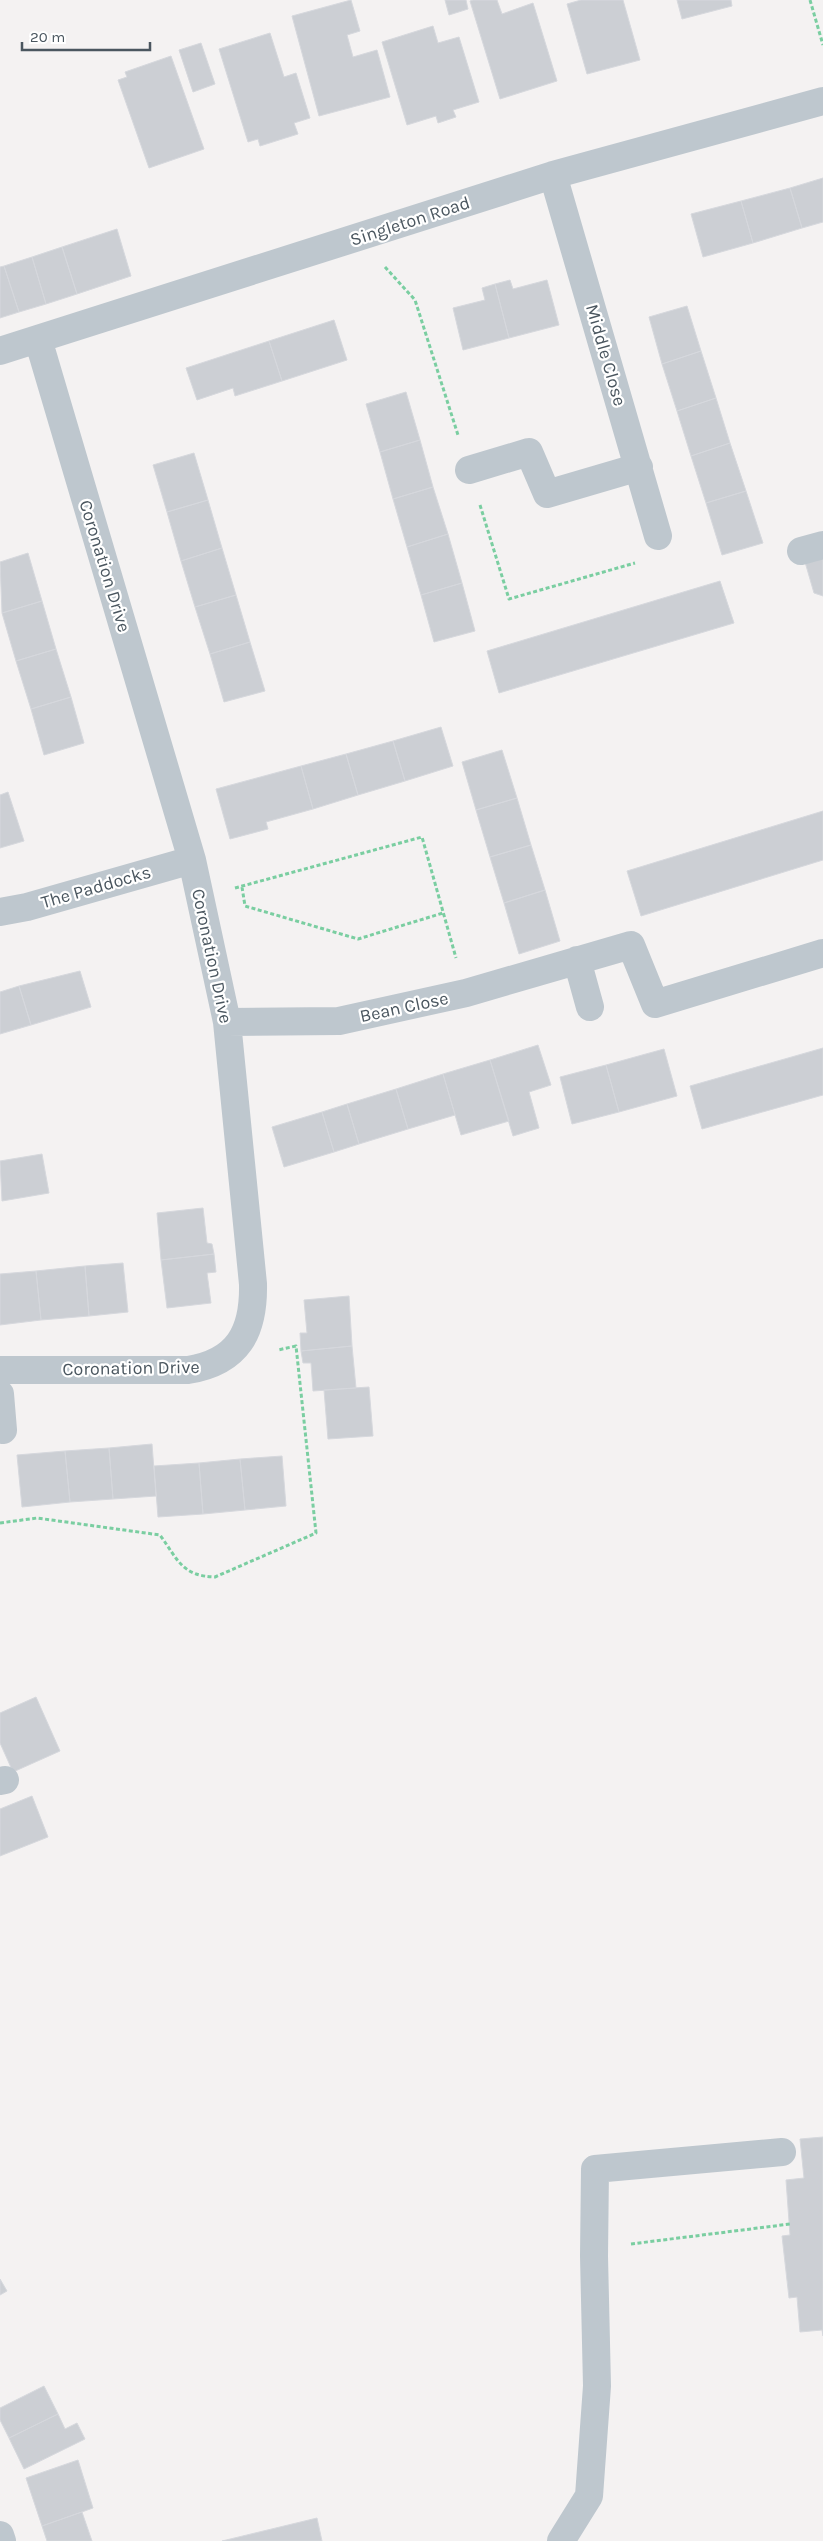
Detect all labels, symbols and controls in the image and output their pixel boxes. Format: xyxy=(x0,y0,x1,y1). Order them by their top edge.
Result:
scale bar xyxy=(22,20,150,52)
text: 20 m xyxy=(30,28,65,46)
street label: Singleton Road xyxy=(347,191,473,251)
street label: Middle Close xyxy=(581,301,631,409)
street label: Coronation Drive xyxy=(74,497,136,635)
street label: The Paddocks xyxy=(38,861,154,913)
street label: Coronation Drive xyxy=(187,887,237,1025)
street label: Bean Close xyxy=(358,987,450,1027)
street label: Coronation Drive xyxy=(62,1356,200,1380)

